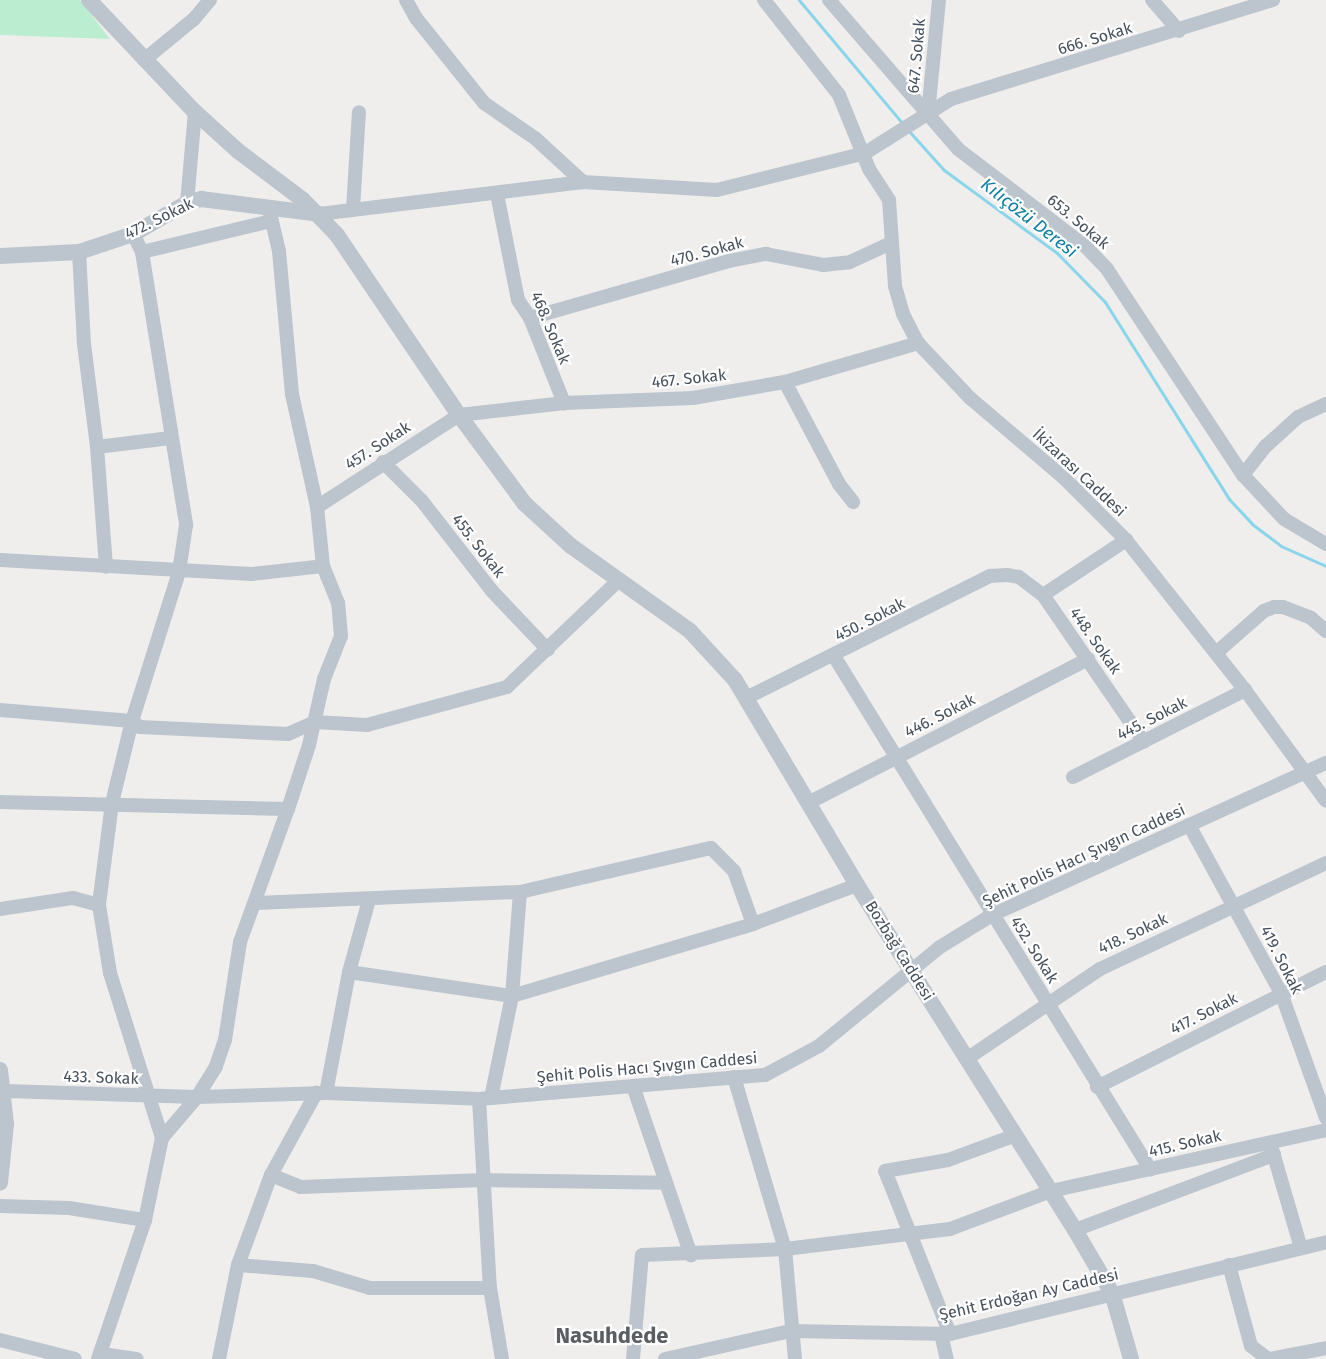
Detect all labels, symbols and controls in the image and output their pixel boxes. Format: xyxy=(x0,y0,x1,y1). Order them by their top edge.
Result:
street label: 647. Sokak xyxy=(904,18,930,94)
street label: 666. Sokak xyxy=(1056,19,1134,59)
water label: Kılıçözü Deresi xyxy=(976,174,1082,262)
street label: 653. Sokak xyxy=(1043,190,1113,254)
street label: 472. Sokak xyxy=(122,194,196,244)
street label: 470. Sokak xyxy=(668,233,746,271)
street label: 468. Sokak xyxy=(526,289,574,367)
street label: 467. Sokak xyxy=(651,366,727,392)
street label: 457. Sokak xyxy=(342,418,414,474)
street label: İkizarası Caddesi xyxy=(1028,425,1130,521)
street label: 455. Sokak xyxy=(447,510,509,582)
street label: 450. Sokak xyxy=(832,594,908,646)
street label: 448. Sokak xyxy=(1065,604,1125,678)
street label: 446. Sokak xyxy=(902,690,978,742)
street label: 445. Sokak xyxy=(1114,693,1190,745)
street label: Şehit Polis Hacı Şıvgın Caddesi xyxy=(980,801,1188,911)
street label: Bozbağ Caddesi xyxy=(861,898,937,1004)
street label: 418. Sokak xyxy=(1095,910,1171,958)
street label: 452. Sokak xyxy=(1006,913,1062,987)
street label: 419. Sokak xyxy=(1256,923,1306,997)
street label: 417. Sokak xyxy=(1167,989,1241,1039)
street label: Şehit Polis Hacı Şıvgın Caddesi xyxy=(536,1049,758,1087)
street label: 433. Sokak xyxy=(63,1067,139,1089)
street label: 415. Sokak xyxy=(1147,1126,1223,1162)
street label: Şehit Erdoğan Ay Caddesi xyxy=(938,1265,1120,1325)
district label: Nasuhdede xyxy=(555,1323,669,1349)

